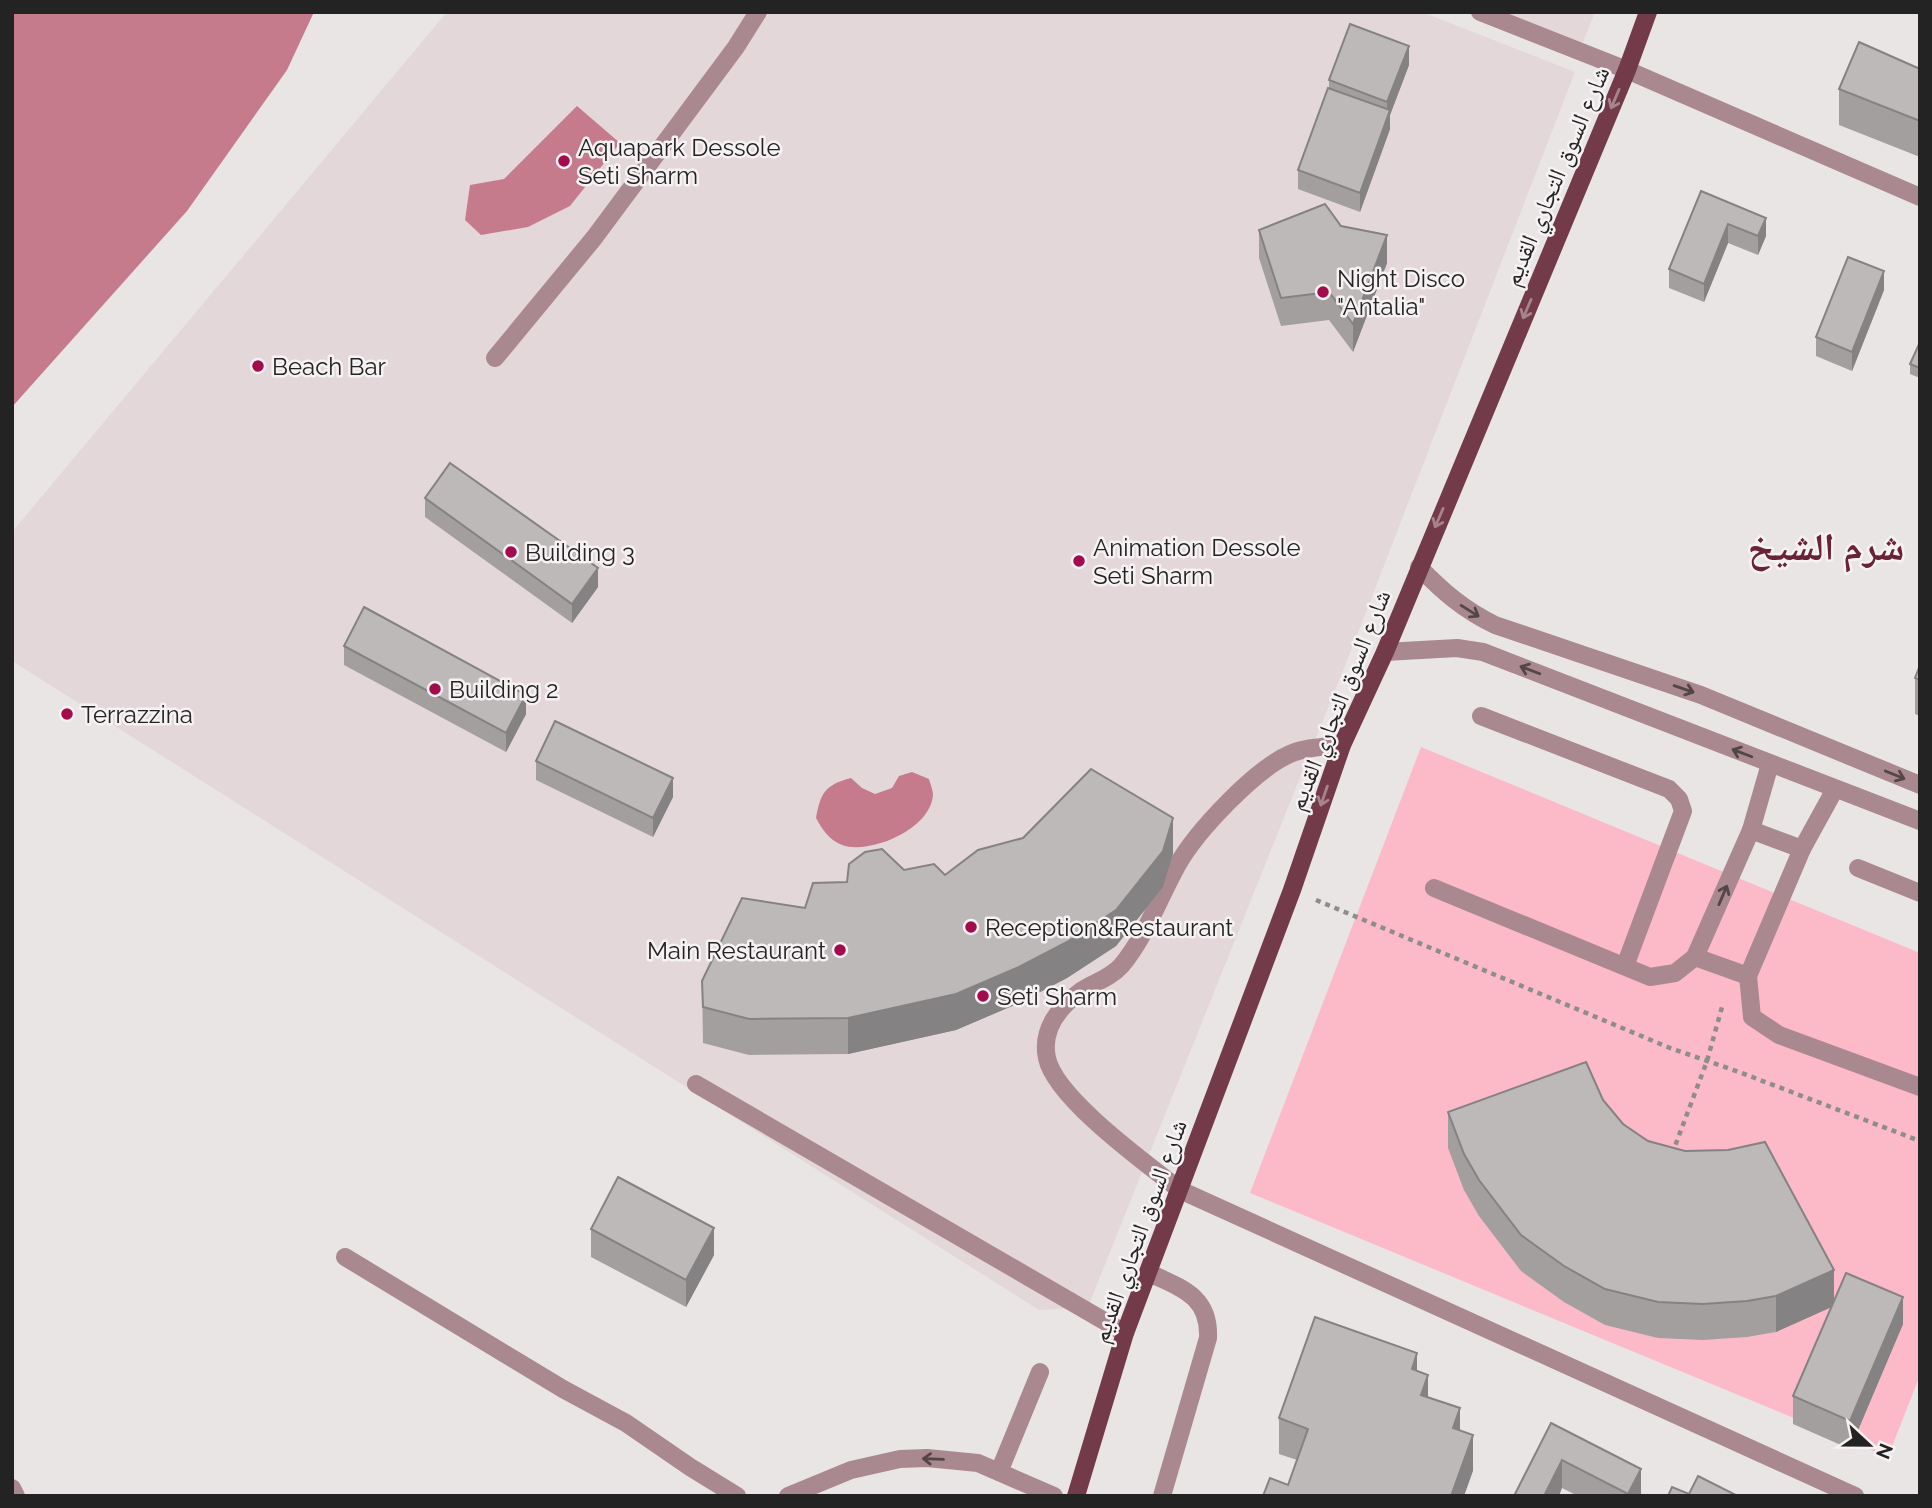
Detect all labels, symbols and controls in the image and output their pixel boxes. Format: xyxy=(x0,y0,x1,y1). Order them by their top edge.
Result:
street label: شارع السوق التجاري القديم xyxy=(1497,62,1620,292)
one-way arrow xyxy=(1608,87,1621,109)
place label: Aquapark Dessole Seti Sharm xyxy=(578,133,781,190)
marker: Aquapark Dessole Seti Sharm xyxy=(556,153,572,169)
place label: Night Disco "Antalia" xyxy=(1337,264,1465,321)
marker: Night Disco "Antalia" xyxy=(1315,284,1331,300)
one-way arrow xyxy=(1520,297,1533,319)
place label: Beach Bar xyxy=(272,352,387,381)
marker: Beach Bar xyxy=(250,358,266,374)
one-way arrow xyxy=(1432,507,1445,529)
district label: شرم الشيخ xyxy=(1748,524,1904,573)
place label: Animation Dessole Seti Sharm xyxy=(1093,533,1300,590)
place label: Building 3 xyxy=(525,538,635,567)
marker: Building 3 xyxy=(503,544,519,560)
marker: Animation Dessole Seti Sharm xyxy=(1071,553,1087,569)
street label: شارع السوق التجاري القديم xyxy=(1281,585,1401,816)
one-way arrow xyxy=(1460,605,1480,619)
one-way arrow xyxy=(1519,663,1541,676)
place label: Building 2 xyxy=(449,675,559,704)
marker: Building 2 xyxy=(427,681,443,697)
one-way arrow xyxy=(1672,684,1694,696)
place label: Terrazzina xyxy=(81,700,193,729)
marker: Terrazzina xyxy=(59,706,75,722)
one-way arrow xyxy=(1731,745,1753,758)
one-way arrow xyxy=(1883,769,1905,782)
one-way arrow xyxy=(1317,785,1329,807)
one-way arrow xyxy=(1717,884,1730,906)
place label: Reception&Restaurant xyxy=(985,913,1233,942)
marker: Reception&Restaurant xyxy=(963,919,979,935)
place label: Main Restaurant xyxy=(647,936,826,965)
marker: Main Restaurant xyxy=(832,942,848,958)
place label: Seti Sharm xyxy=(997,982,1117,1011)
marker: Seti Sharm xyxy=(975,988,991,1004)
street label: شارع السوق التجاري القديم xyxy=(1085,1115,1198,1348)
north arrow xyxy=(1834,1410,1904,1480)
text: N xyxy=(1872,1441,1898,1462)
one-way arrow xyxy=(922,1452,945,1465)

